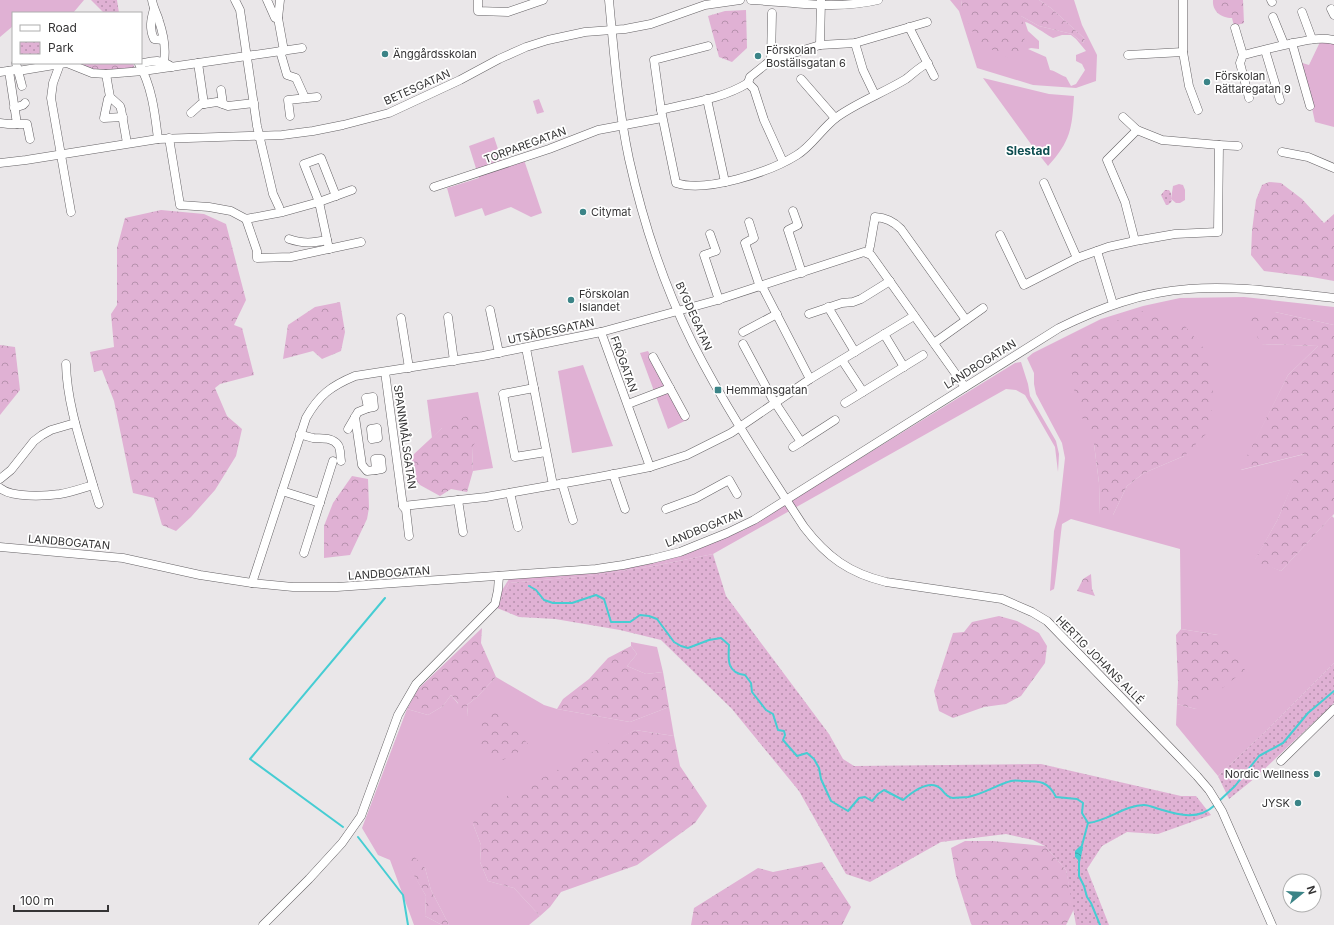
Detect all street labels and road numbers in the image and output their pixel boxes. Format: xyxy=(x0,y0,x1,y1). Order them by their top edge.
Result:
street label: BETESGATAN xyxy=(382,66,452,108)
street label: TORPAREGATAN xyxy=(482,124,568,166)
street label: BYGDEGATAN xyxy=(673,279,715,353)
street label: UTSÄDESGATAN xyxy=(506,315,596,347)
street label: FRÖGATAN xyxy=(607,334,641,394)
street label: LANDBOGATAN xyxy=(941,336,1019,392)
street label: SPANNMÅLSGATAN xyxy=(391,384,419,490)
street label: LANDBOGATAN xyxy=(663,506,745,550)
street label: LANDBOGATAN xyxy=(27,531,111,553)
street label: LANDBOGATAN xyxy=(347,563,431,583)
street label: HERTIG JOHANS ALLÉ xyxy=(1053,613,1147,707)

